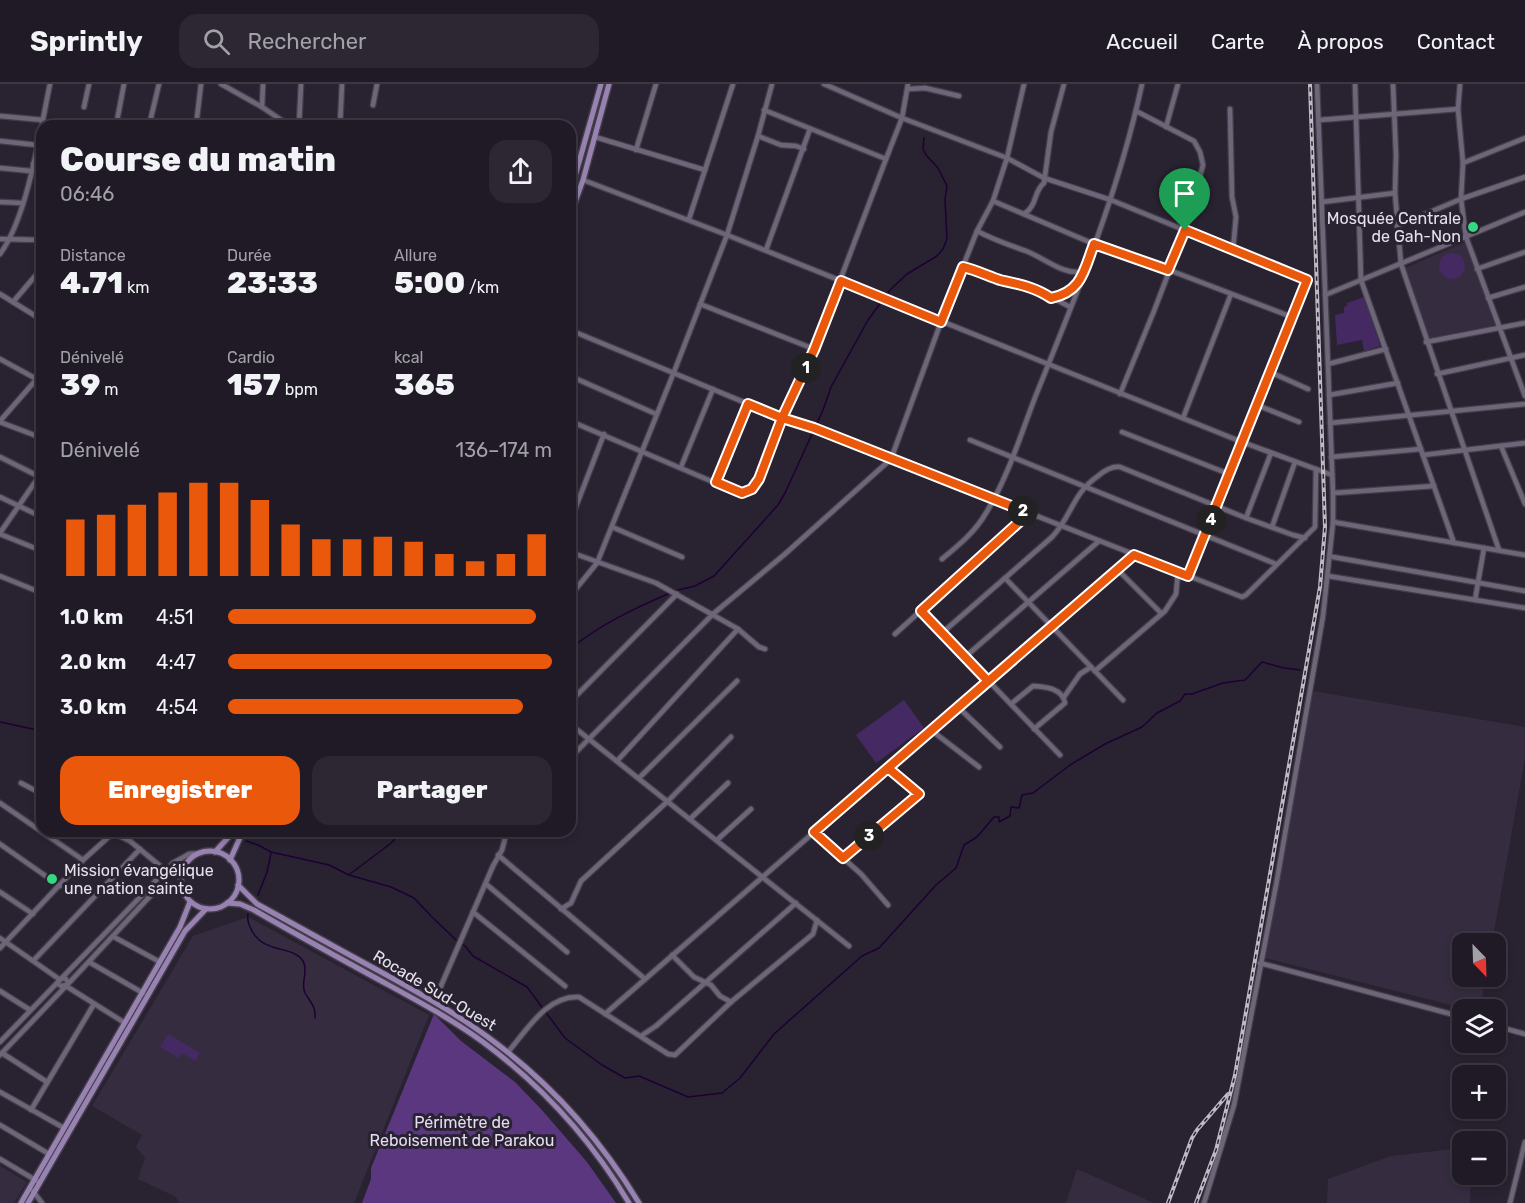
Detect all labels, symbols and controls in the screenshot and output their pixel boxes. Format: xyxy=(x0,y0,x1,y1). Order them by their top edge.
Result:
search box xyxy=(179,14,599,68)
text: Sprintly xyxy=(30,25,143,58)
icon: search xyxy=(200,25,233,58)
text: Rechercher xyxy=(248,28,366,55)
text: Accueil xyxy=(1106,29,1178,54)
text: Carte xyxy=(1211,29,1264,54)
text: À propos xyxy=(1297,29,1384,54)
text: Contact xyxy=(1417,29,1495,54)
text: Course du matin xyxy=(60,140,336,179)
button: share xyxy=(489,140,552,203)
pin xyxy=(1159,168,1210,230)
icon: arrive xyxy=(1168,177,1201,210)
text: 06:46 xyxy=(60,182,114,206)
place label: Mosquée Centrale de Gah-Non xyxy=(1327,209,1461,246)
marker: Mosquée Centrale de Gah-Non xyxy=(1466,220,1480,234)
text: Distance xyxy=(60,246,126,265)
text: Durée xyxy=(227,246,272,265)
text: Allure xyxy=(394,246,437,265)
text: 4.71 xyxy=(60,265,123,301)
text: 23:33 xyxy=(227,265,318,301)
text: 5:00 xyxy=(394,265,465,301)
text: km xyxy=(123,278,149,297)
text: /km xyxy=(465,278,499,297)
text: Dénivelé xyxy=(60,348,124,367)
text: Cardio xyxy=(227,348,275,367)
text: kcal xyxy=(394,348,423,367)
pin: 1 xyxy=(791,353,821,383)
text: 1 xyxy=(802,358,810,377)
text: 39 xyxy=(60,367,100,403)
text: 157 xyxy=(227,367,281,403)
text: 365 xyxy=(394,367,455,403)
text: m xyxy=(100,380,119,399)
text: bpm xyxy=(281,380,318,399)
text: Dénivelé xyxy=(60,438,140,462)
text: 136–174 m xyxy=(455,438,552,462)
pin: 2 xyxy=(1008,496,1038,526)
text: 2 xyxy=(1018,501,1028,520)
pin: 4 xyxy=(1196,505,1226,535)
text: 4 xyxy=(1206,510,1216,529)
text: 1.0 km xyxy=(60,605,123,629)
text: 4:51 xyxy=(156,605,194,629)
text: 2.0 km xyxy=(60,650,126,674)
text: 4:47 xyxy=(156,650,196,674)
text: 3.0 km xyxy=(60,695,127,719)
text: 4:54 xyxy=(156,695,198,719)
button: Enregistrer xyxy=(60,756,300,825)
button: Partager xyxy=(312,756,552,825)
pin: 3 xyxy=(854,821,884,851)
text: 3 xyxy=(864,826,874,845)
place label: Mission évangélique une nation sainte xyxy=(64,861,214,898)
marker: Mission évangélique une nation sainte xyxy=(45,872,59,886)
north arrow xyxy=(1452,933,1506,987)
map controls xyxy=(1452,933,1506,1185)
street label: Rocade Sud-Ouest xyxy=(370,946,500,1035)
button: layers xyxy=(1452,999,1506,1053)
button: + xyxy=(1452,1065,1506,1119)
park label: Périmètre de Reboisement de Parakou xyxy=(370,1113,554,1150)
button: − xyxy=(1452,1131,1506,1185)

